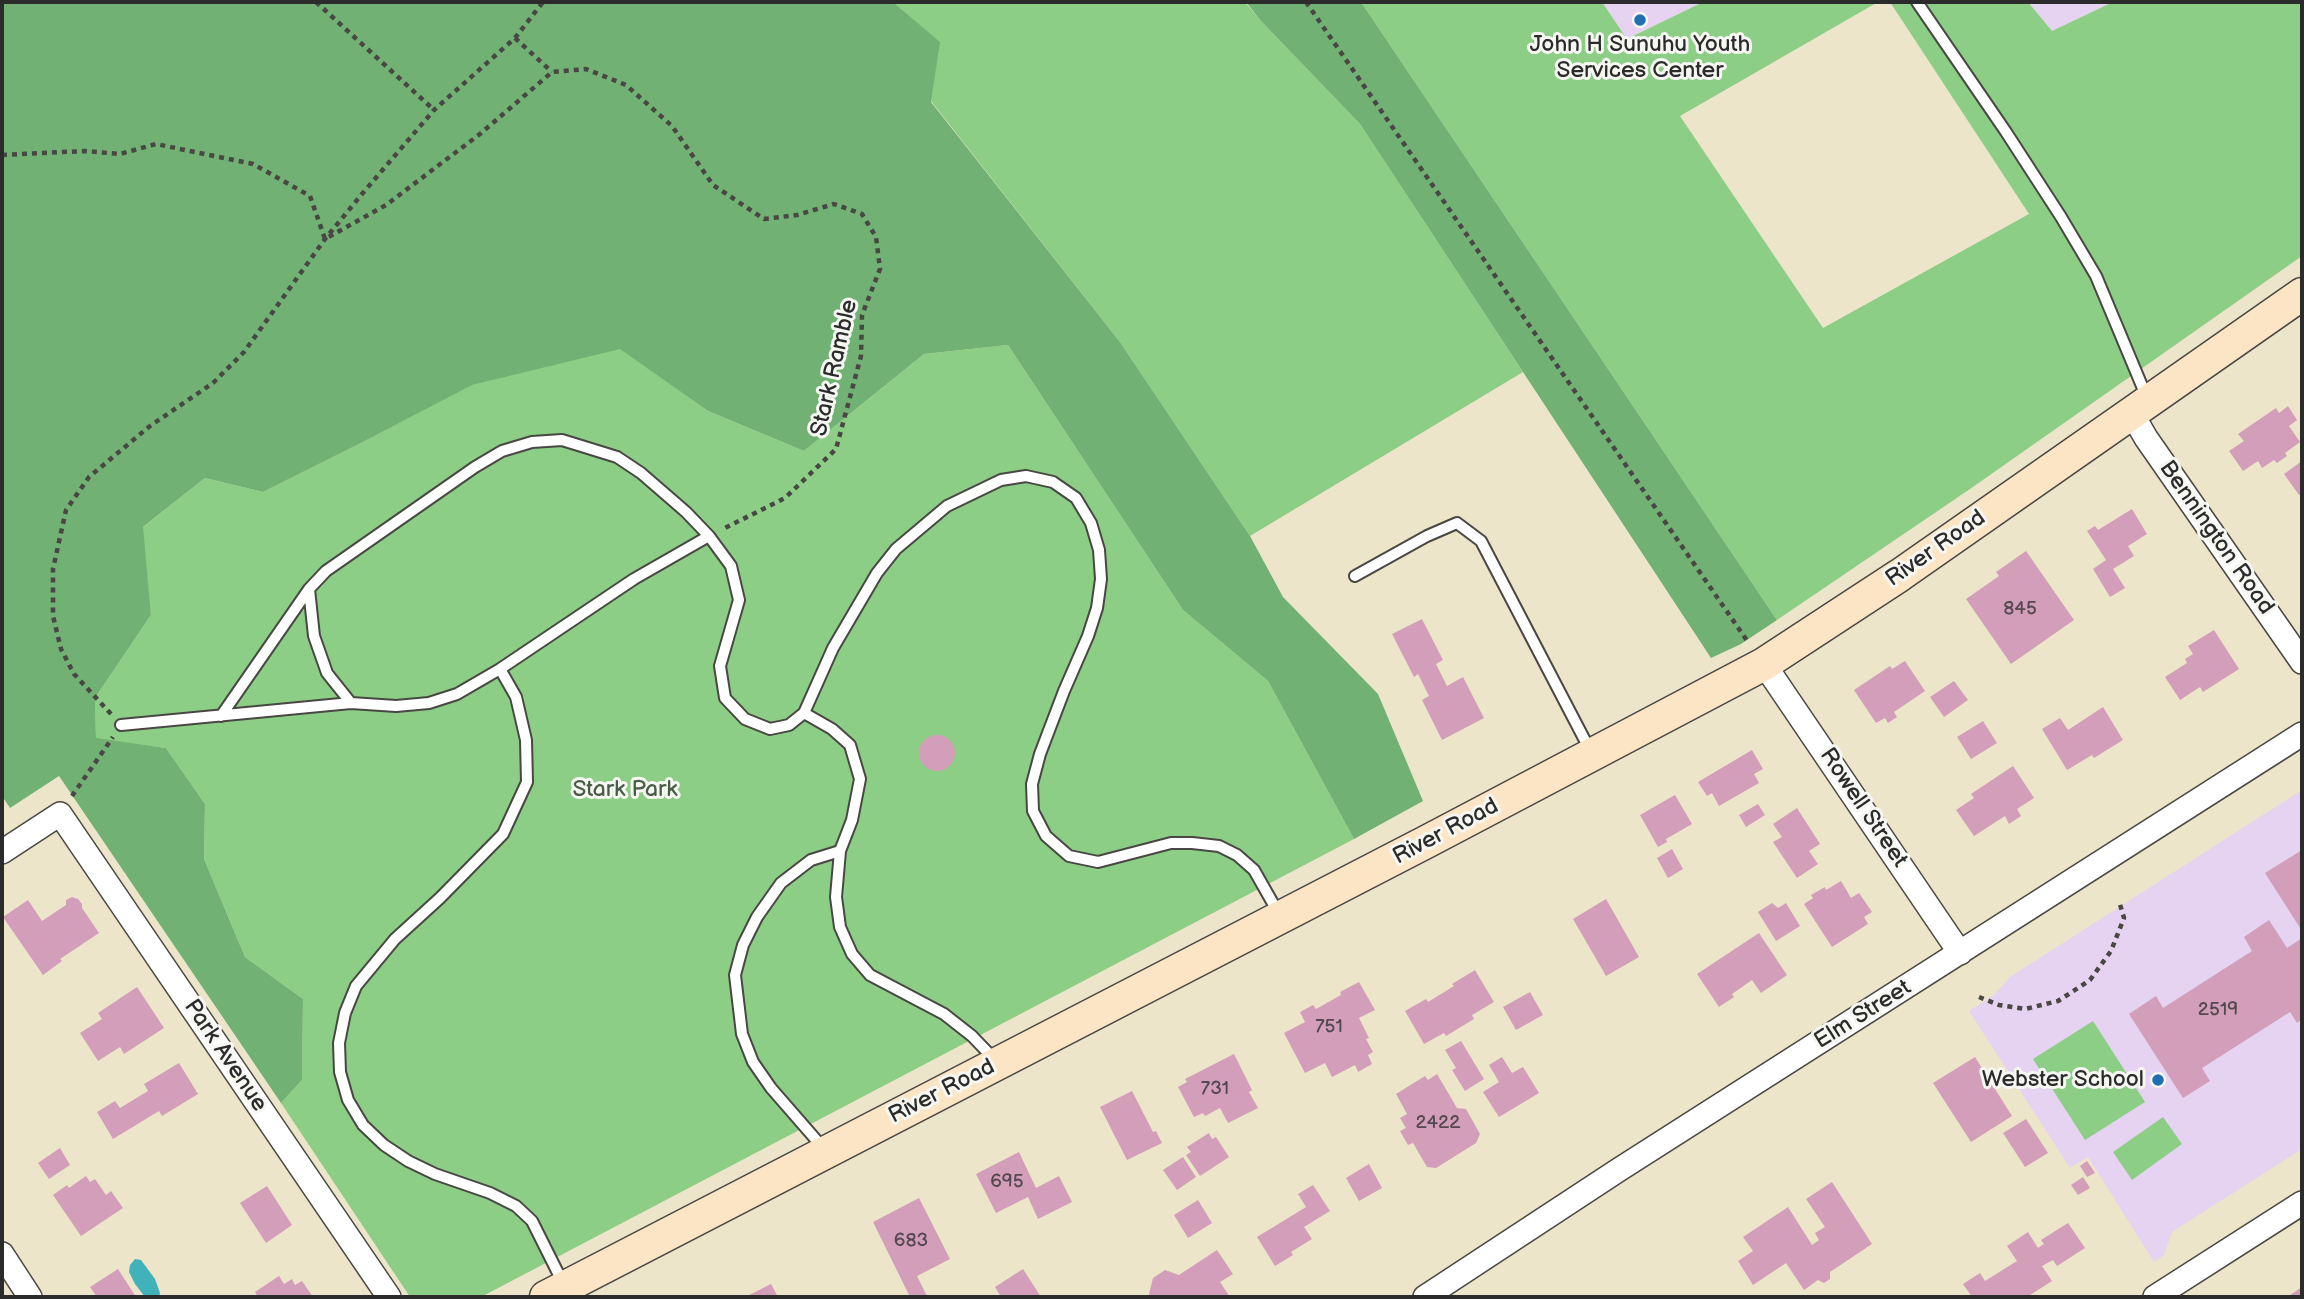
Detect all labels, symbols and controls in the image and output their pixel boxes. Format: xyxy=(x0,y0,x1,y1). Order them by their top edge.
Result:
marker: John H Sunuhu Youth Services Center xyxy=(1632,12,1648,28)
place label: John H Sunuhu Youth Services Center xyxy=(1530,31,1750,85)
street label: Stark Ramble xyxy=(806,297,864,439)
street label: Bennington Road xyxy=(2153,456,2279,620)
street label: River Road xyxy=(1881,505,1991,593)
house number: 845 xyxy=(2003,598,2037,620)
street label: Rowell Street xyxy=(1813,743,1913,873)
park label: Stark Park xyxy=(572,776,678,804)
street label: River Road xyxy=(1389,793,1503,871)
street label: Elm Street xyxy=(1810,975,1916,1055)
street label: Park Avenue xyxy=(177,995,273,1117)
house number: 2519 xyxy=(2198,999,2238,1021)
house number: 751 xyxy=(1315,1016,1343,1038)
street label: River Road xyxy=(884,1053,1000,1131)
place label: Webster School xyxy=(1982,1066,2144,1094)
marker: Webster School xyxy=(2150,1072,2166,1088)
house number: 731 xyxy=(1201,1078,1229,1100)
house number: 2422 xyxy=(1416,1112,1460,1134)
house number: 695 xyxy=(990,1171,1024,1193)
house number: 683 xyxy=(894,1230,928,1252)

